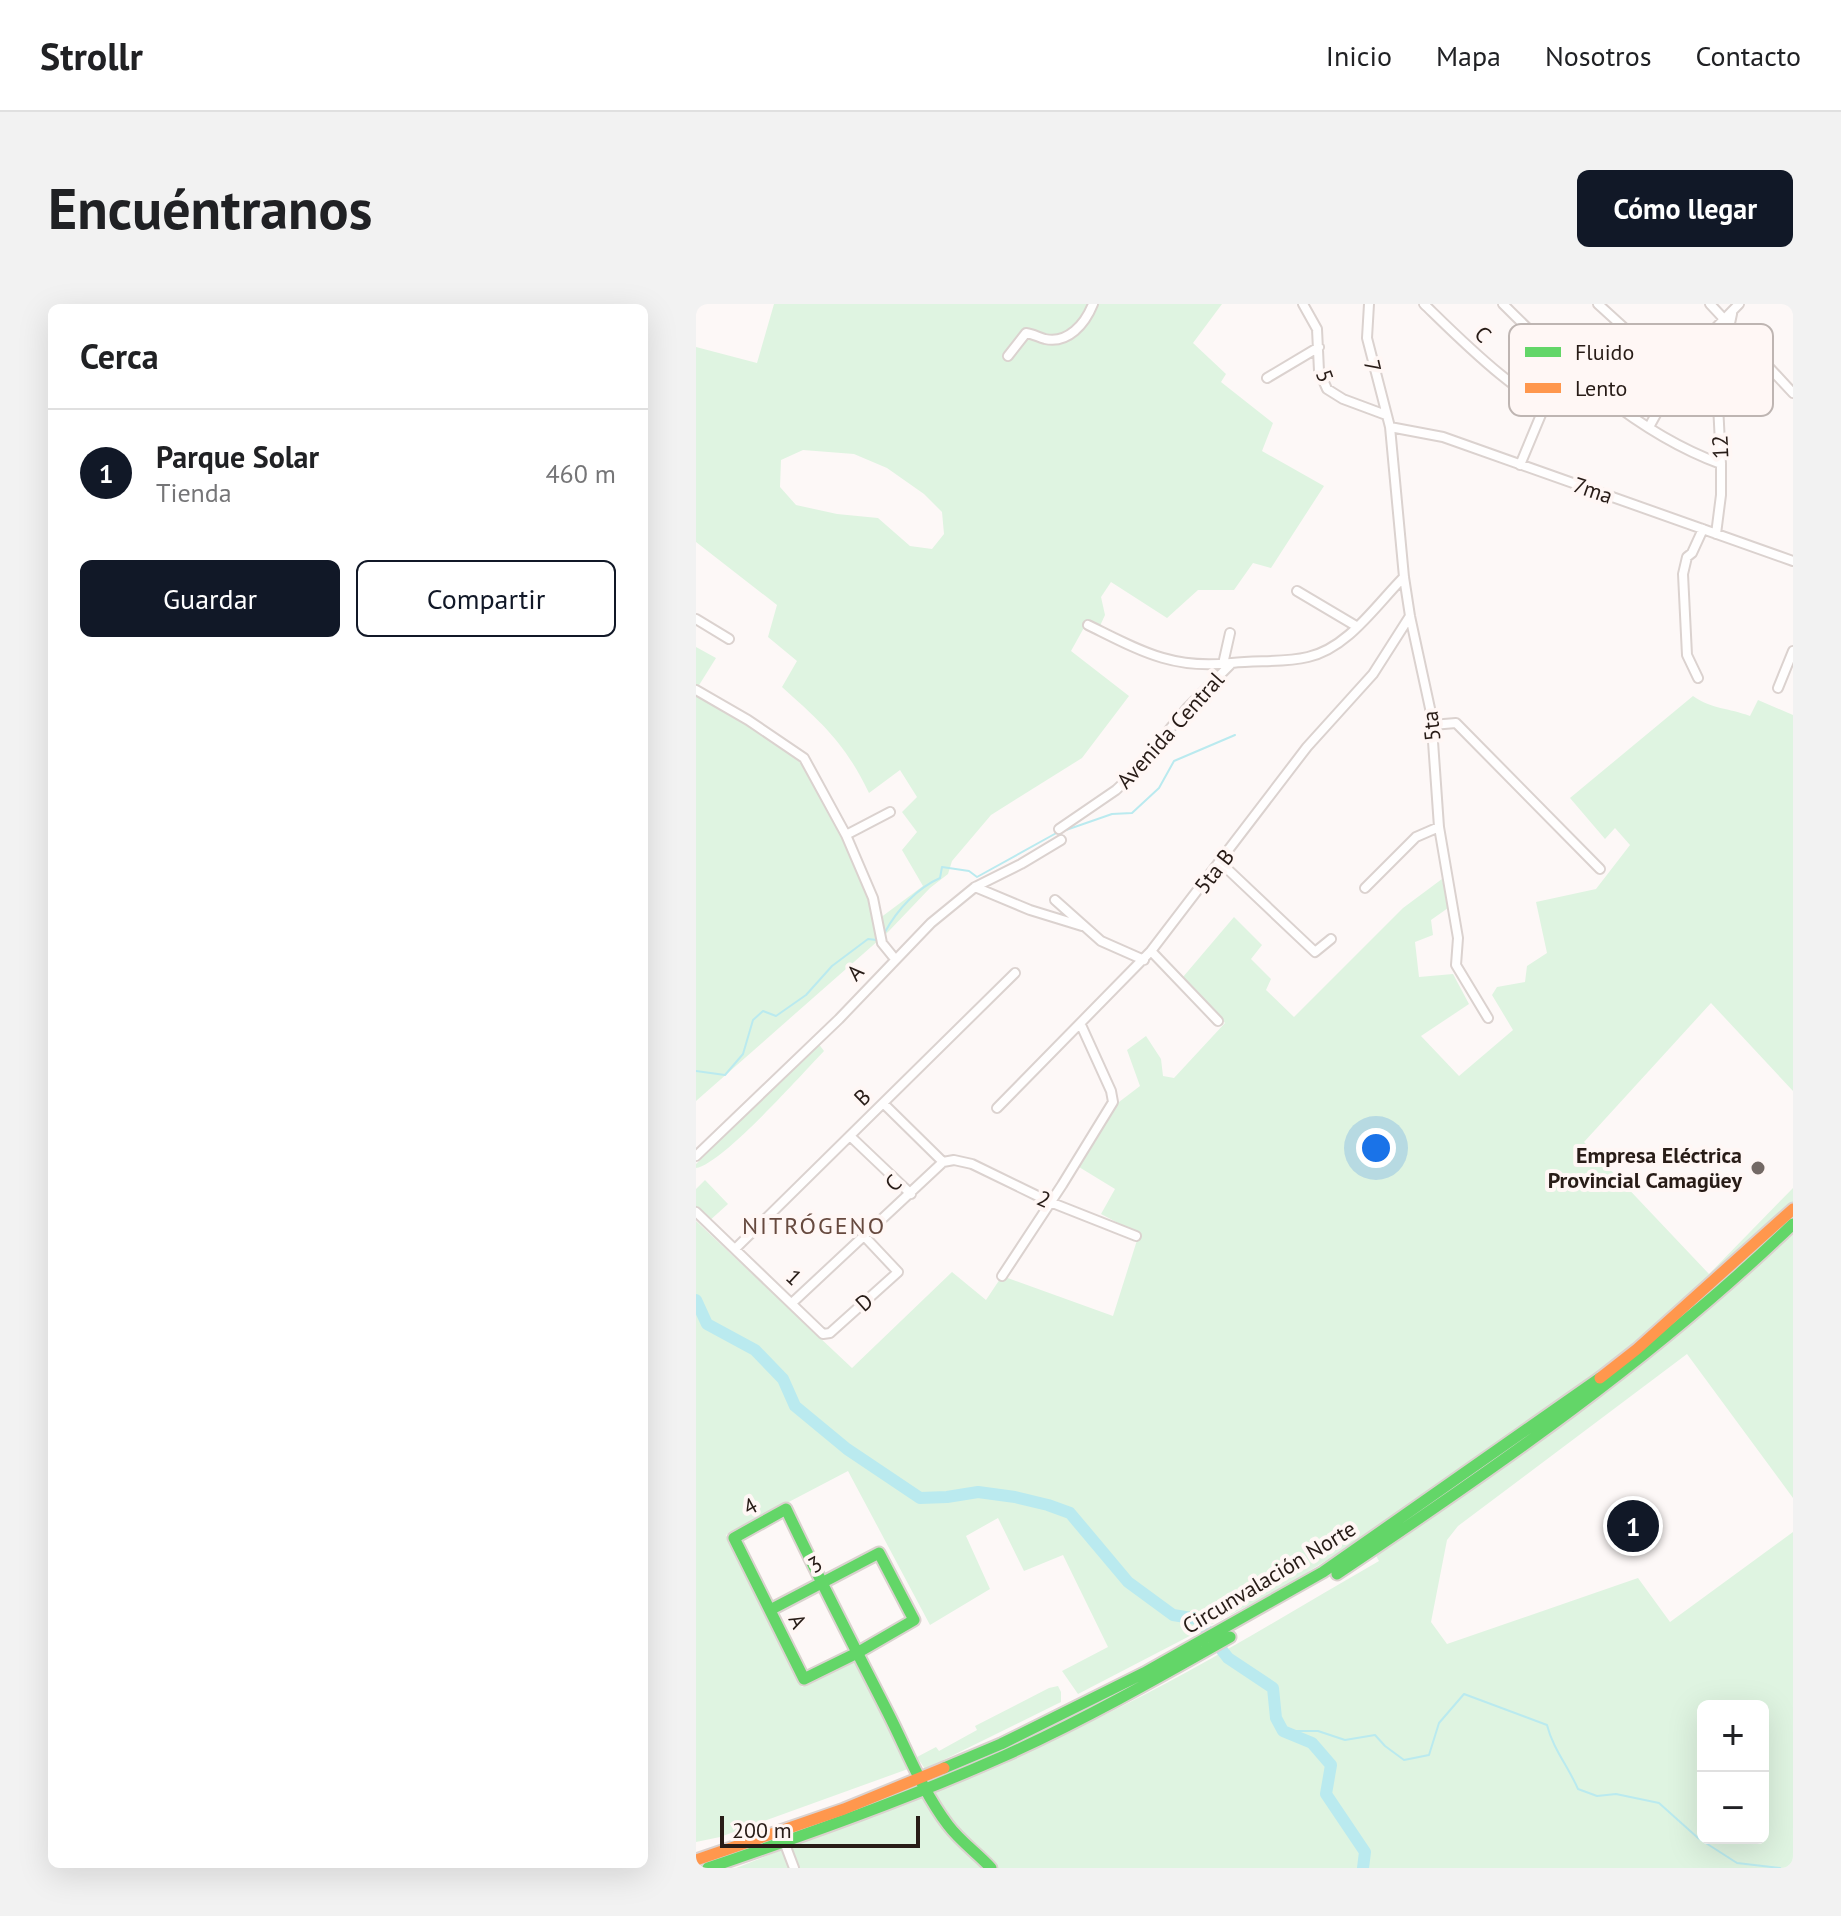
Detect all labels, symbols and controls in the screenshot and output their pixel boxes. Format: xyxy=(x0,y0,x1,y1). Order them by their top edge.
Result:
text: Strollr xyxy=(40,31,143,80)
text: Inicio xyxy=(1326,37,1392,74)
text: Mapa xyxy=(1436,37,1501,74)
text: Nosotros xyxy=(1545,37,1651,74)
text: Contacto xyxy=(1695,37,1801,74)
button: Cómo llegar xyxy=(1577,170,1793,247)
text: Encuéntranos xyxy=(48,172,372,244)
street label: C xyxy=(1469,320,1497,348)
legend xyxy=(1509,324,1773,416)
text: Cerca xyxy=(80,334,159,378)
text: Fluido xyxy=(1575,338,1634,366)
street label: 7 xyxy=(1358,357,1388,375)
street label: 5 xyxy=(1310,366,1340,386)
text: Lento xyxy=(1575,374,1627,402)
street label: 12 xyxy=(1705,434,1735,460)
text: Parque Solar xyxy=(156,437,319,476)
text: 1 xyxy=(99,457,113,490)
text: 460 m xyxy=(545,457,616,490)
street label: 7ma xyxy=(1570,470,1616,510)
text: Tienda xyxy=(156,476,232,509)
button: Guardar xyxy=(80,560,340,637)
button: Compartir xyxy=(356,560,616,637)
street label: Avenida Central xyxy=(1110,665,1230,794)
street label: 5ta xyxy=(1415,709,1447,743)
street label: 5ta B xyxy=(1188,843,1240,899)
street label: A xyxy=(840,958,870,986)
street label: B xyxy=(848,1082,876,1112)
your location xyxy=(1356,1128,1396,1168)
place label: Empresa Eléctrica Provincial Camagüey xyxy=(1548,1141,1742,1194)
marker: Empresa Eléctrica Provincial Camagüey xyxy=(1749,1159,1767,1177)
street label: C xyxy=(879,1169,907,1197)
street label: 2 xyxy=(1033,1184,1055,1214)
district label: NITRÓGENO xyxy=(742,1210,886,1241)
street label: 1 xyxy=(780,1263,808,1291)
street label: D xyxy=(849,1287,879,1317)
street label: 4 xyxy=(738,1491,762,1521)
pin: 1 xyxy=(1607,1496,1659,1556)
street label: Circunvalación Norte xyxy=(1177,1514,1361,1640)
street label: 3 xyxy=(803,1549,827,1579)
street label: A xyxy=(783,1609,813,1633)
map controls xyxy=(1697,1700,1769,1844)
button: + xyxy=(1697,1700,1769,1772)
button: − xyxy=(1697,1772,1769,1844)
scale bar xyxy=(720,1812,920,1848)
text: 200 m xyxy=(732,1816,792,1844)

